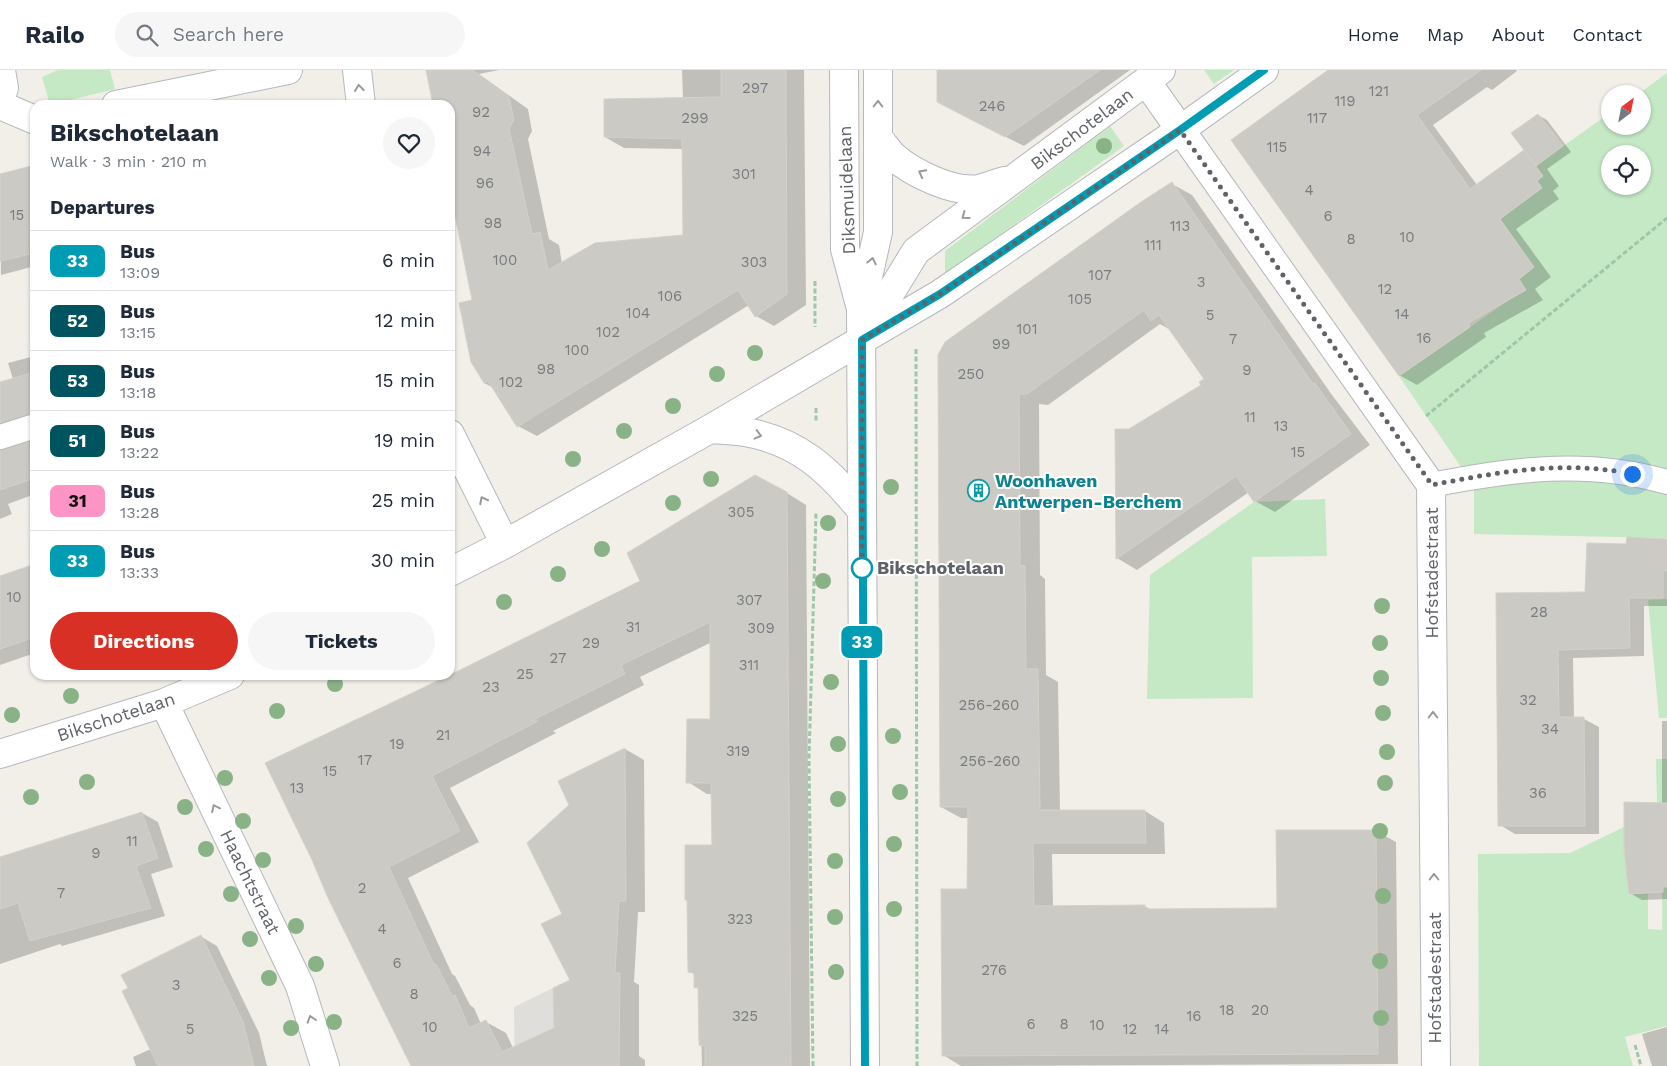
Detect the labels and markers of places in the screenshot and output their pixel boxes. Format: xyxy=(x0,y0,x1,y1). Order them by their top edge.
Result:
place label: Woonhaven Antwerpen-Berchem xyxy=(995,470,1182,512)
building icon: Woonhaven Antwerpen-Berchem xyxy=(967,479,991,503)
marker: Bikschotelaan xyxy=(851,557,873,579)
place label: Bikschotelaan xyxy=(877,557,1004,578)

